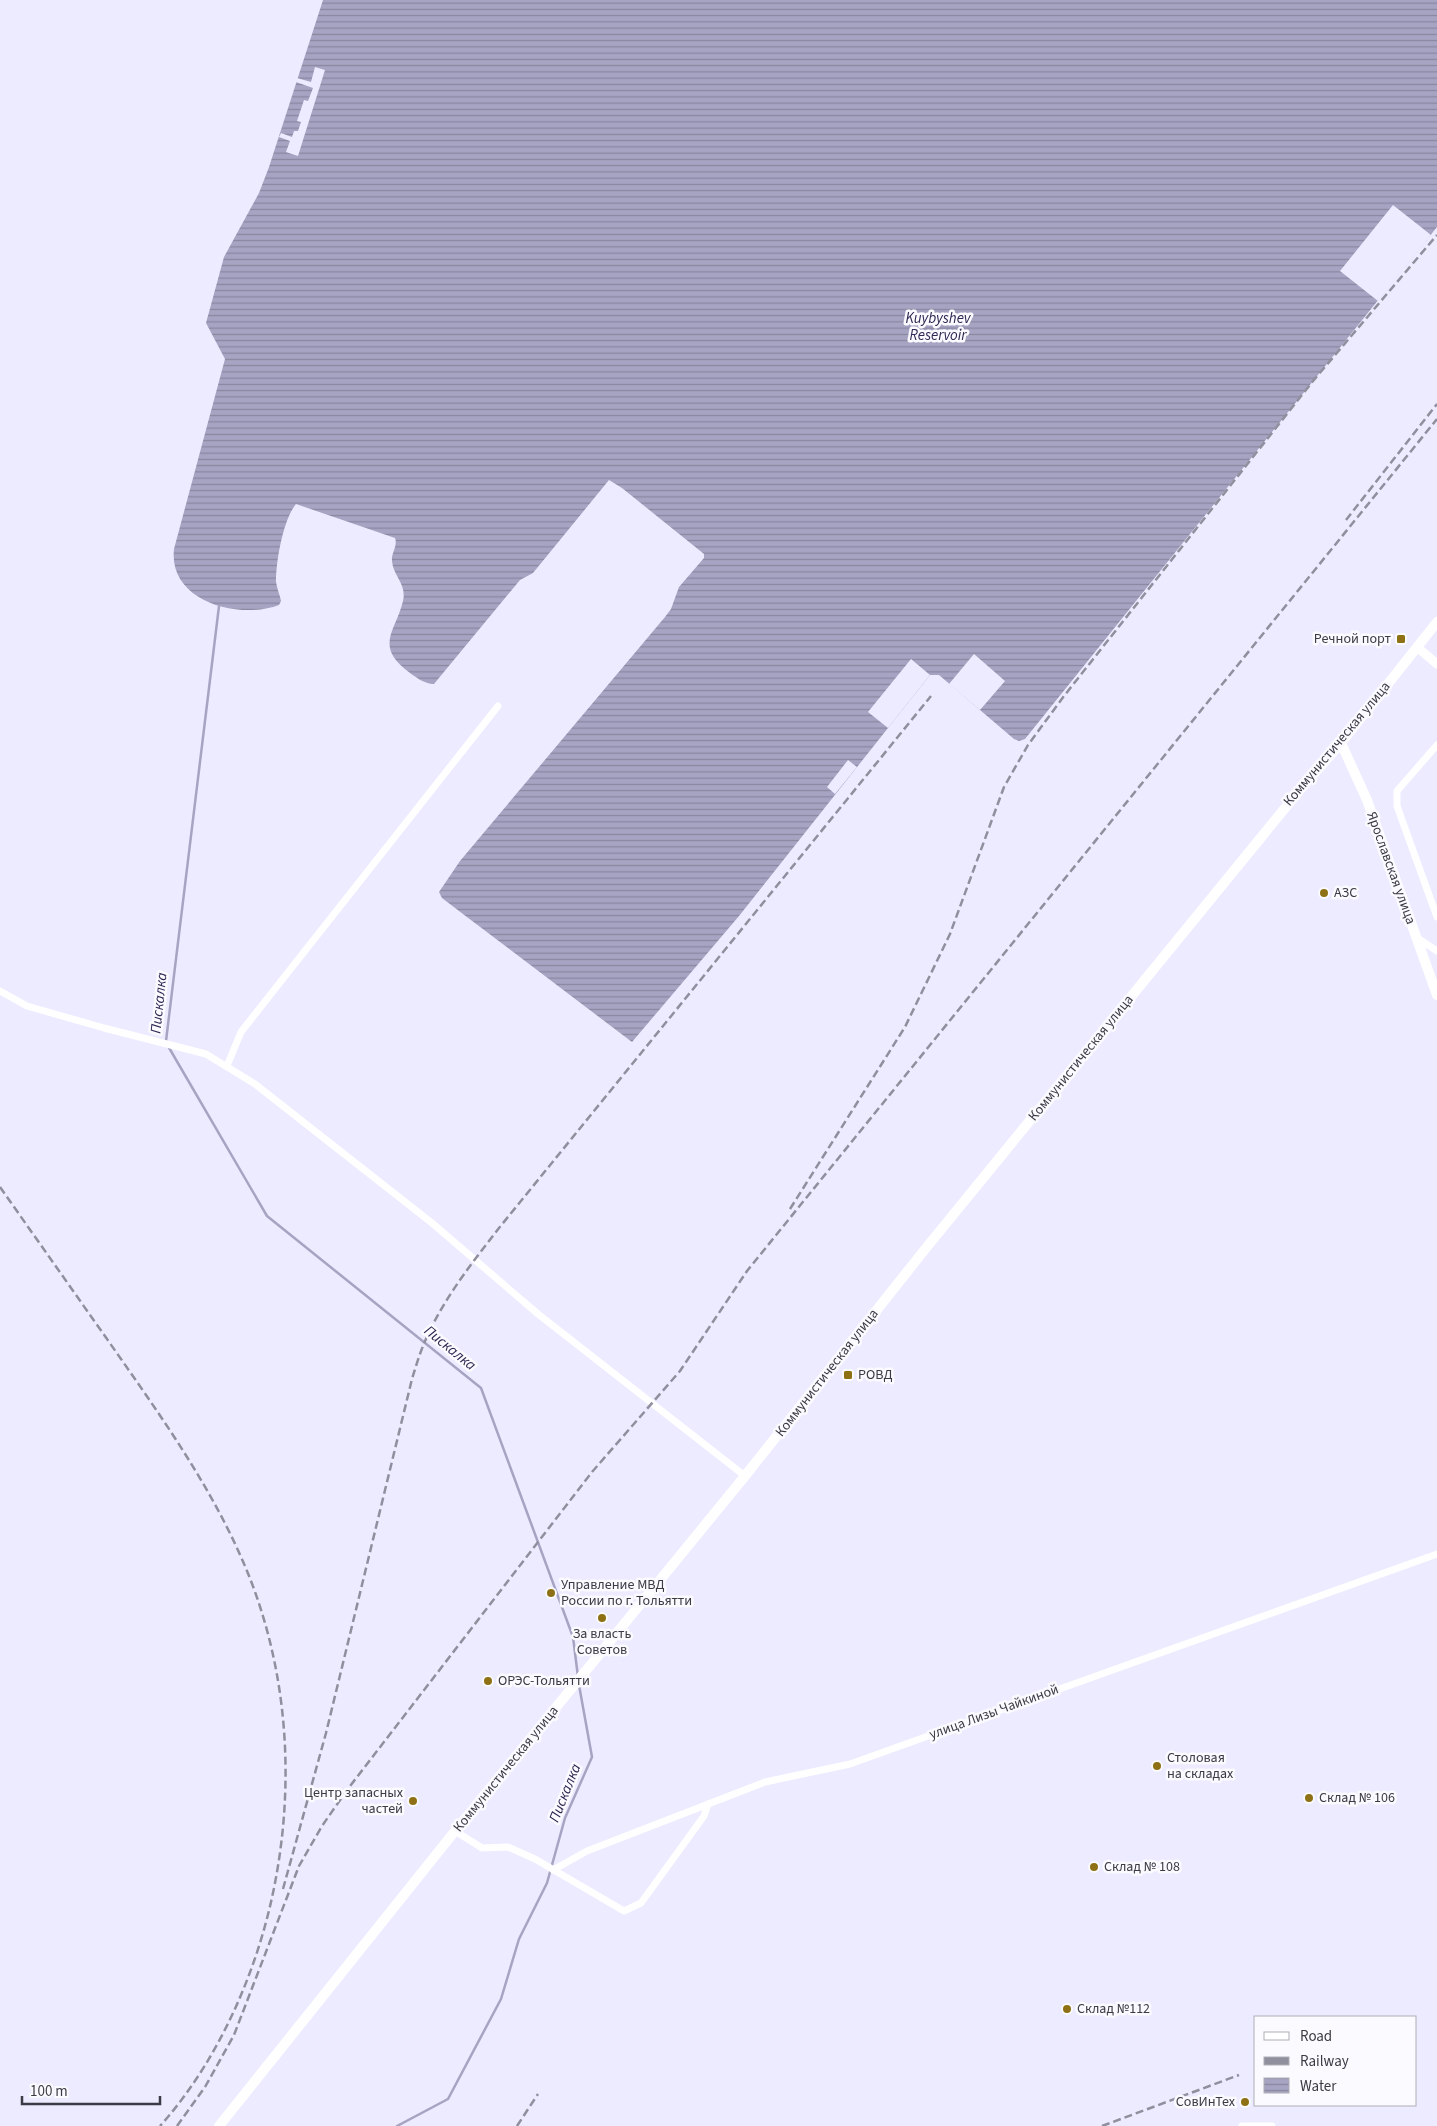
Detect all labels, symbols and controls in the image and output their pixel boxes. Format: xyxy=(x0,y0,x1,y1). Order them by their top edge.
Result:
water label: Kuybyshev Reservoir xyxy=(906,308,972,346)
place label: Речной порт xyxy=(1314,629,1392,649)
marker: Речной порт xyxy=(1395,633,1407,645)
street label: Коммунистическая улица xyxy=(1279,677,1395,811)
street label: Ярославская улица xyxy=(1361,809,1421,927)
place label: АЗС xyxy=(1334,883,1357,903)
marker: АЗС xyxy=(1318,887,1330,899)
water label: Пискалка xyxy=(145,971,173,1035)
street label: Коммунистическая улица xyxy=(1024,991,1138,1125)
street label: Коммунистическая улица xyxy=(771,1305,883,1441)
water label: Пискалка xyxy=(419,1320,481,1376)
place label: РОВД xyxy=(858,1365,892,1385)
marker: РОВД xyxy=(842,1369,854,1381)
place label: Управление МВД России по г. Тольятти xyxy=(561,1575,692,1611)
marker: Управление МВД России по г. Тольятти xyxy=(545,1587,557,1599)
marker: За власть Советов xyxy=(596,1612,608,1624)
place label: За власть Советов xyxy=(573,1624,631,1660)
place label: ОРЭС-Тольятти xyxy=(498,1671,590,1691)
marker: ОРЭС-Тольятти xyxy=(482,1675,494,1687)
street label: улица Лизы Чайкиной xyxy=(926,1679,1062,1745)
street label: Коммунистическая улица xyxy=(449,1702,563,1836)
place label: Столовая на складах xyxy=(1167,1748,1234,1784)
marker: Столовая на складах xyxy=(1151,1760,1163,1772)
water label: Пискалка xyxy=(544,1761,586,1825)
place label: Центр запасных частей xyxy=(304,1783,404,1819)
place label: Склад № 106 xyxy=(1319,1788,1395,1808)
marker: Склад № 106 xyxy=(1303,1792,1315,1804)
marker: Центр запасных частей xyxy=(407,1795,419,1807)
place label: Склад № 108 xyxy=(1104,1857,1180,1877)
marker: Склад № 108 xyxy=(1088,1861,1100,1873)
place label: Склад №112 xyxy=(1077,1999,1150,2019)
marker: Склад №112 xyxy=(1061,2003,1073,2015)
legend xyxy=(1254,2016,1417,2106)
text: Road xyxy=(1300,2026,1332,2047)
text: Railway xyxy=(1300,2051,1349,2072)
scale bar xyxy=(22,2074,160,2106)
text: Water xyxy=(1300,2076,1337,2097)
text: 100 m xyxy=(30,2081,68,2102)
place label: СовИнТех xyxy=(1176,2092,1236,2112)
marker: СовИнТех xyxy=(1239,2096,1251,2108)

